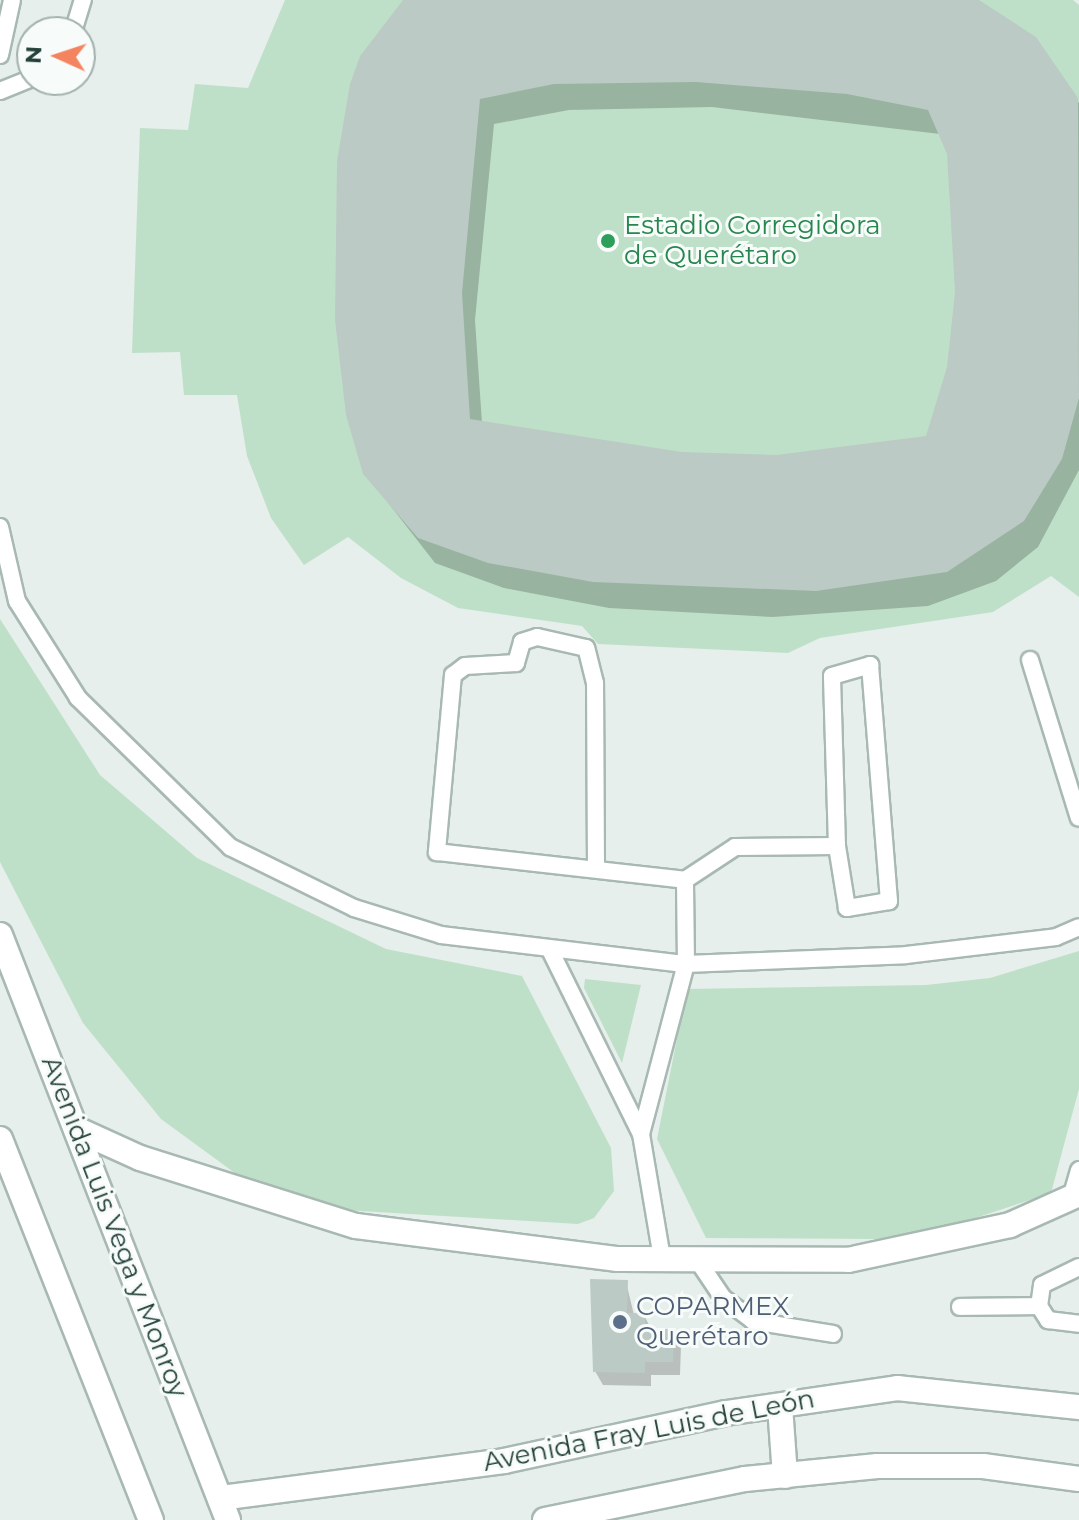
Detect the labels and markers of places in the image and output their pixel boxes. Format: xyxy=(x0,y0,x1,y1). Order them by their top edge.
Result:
place label: Estadio Corregidora de Querétaro xyxy=(624,210,881,272)
marker: Estadio Corregidora de Querétaro xyxy=(599,232,617,250)
place label: COPARMEX Querétaro xyxy=(636,1291,789,1352)
marker: COPARMEX Querétaro xyxy=(611,1313,629,1331)

